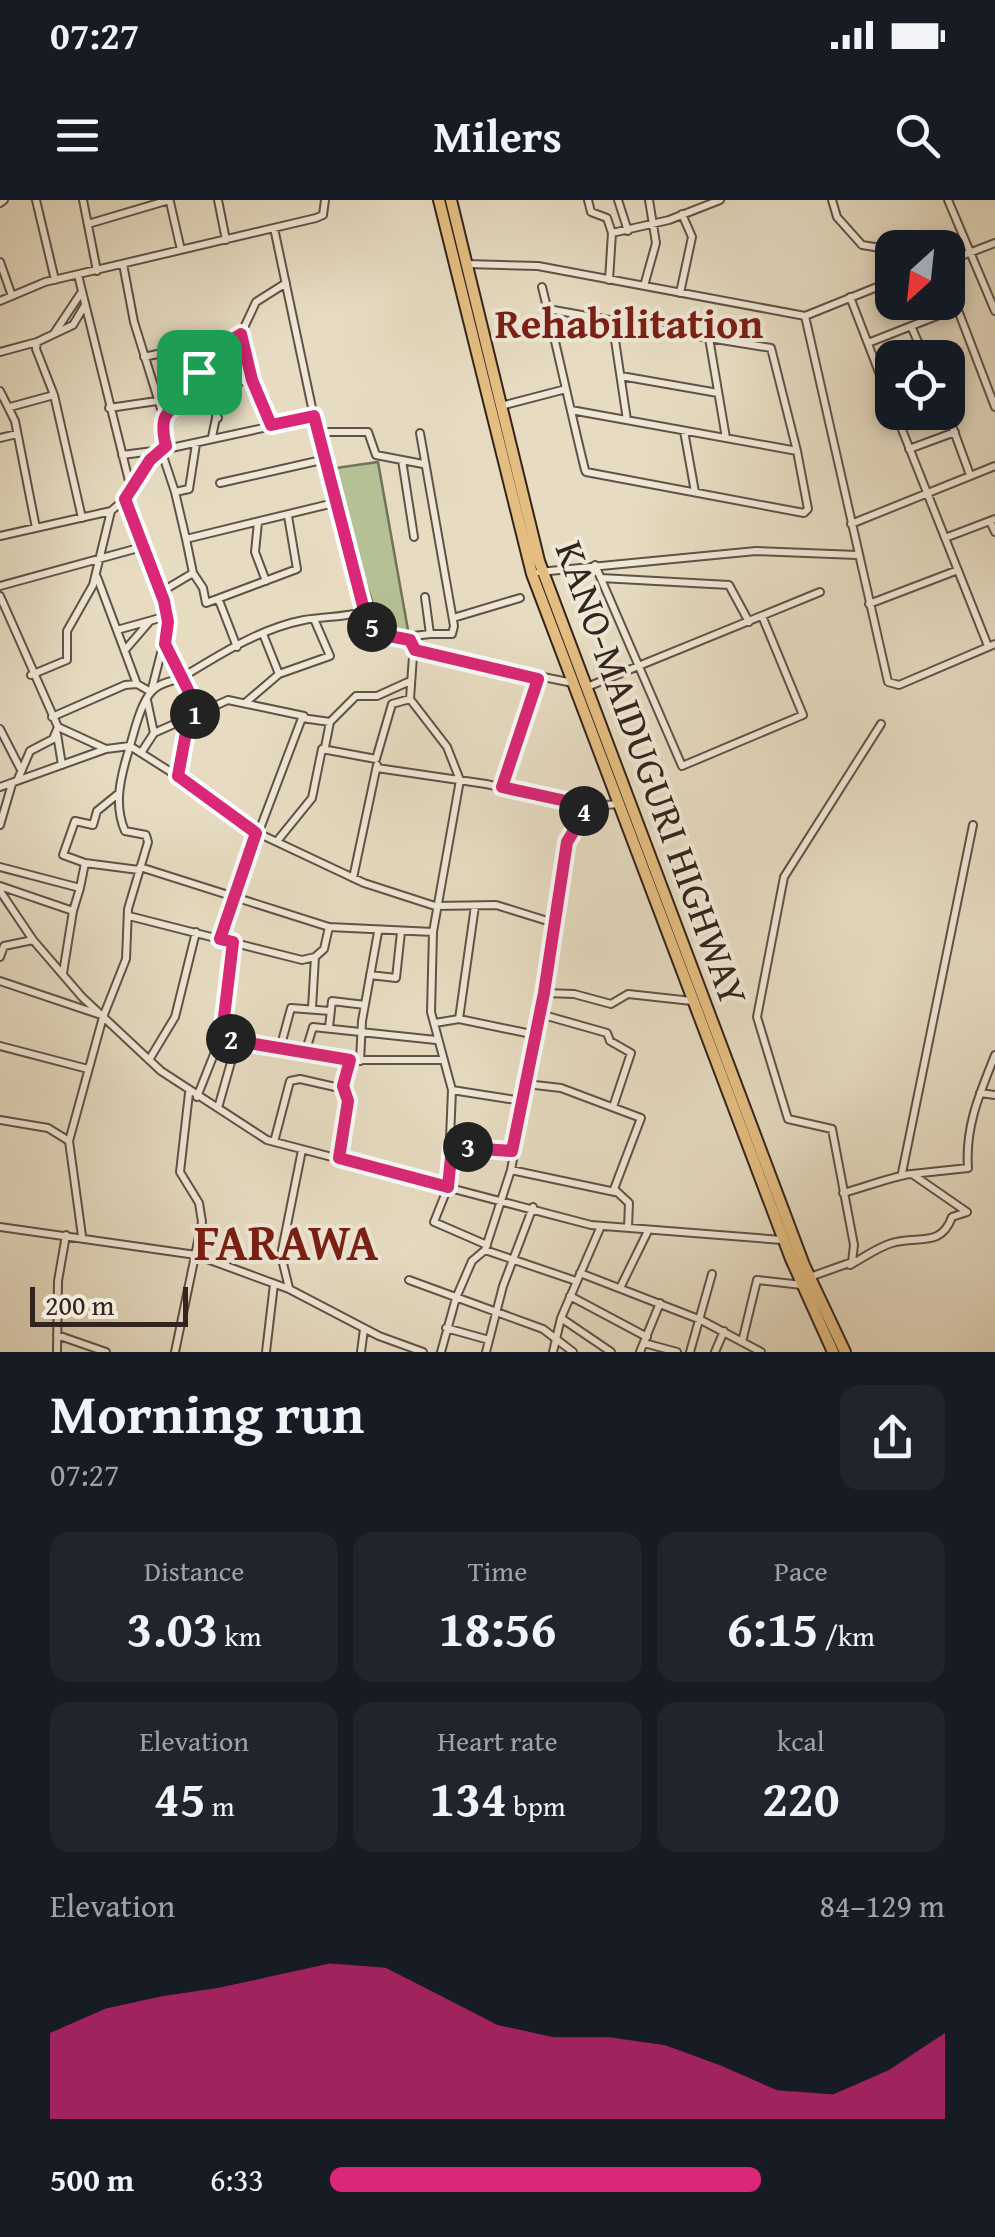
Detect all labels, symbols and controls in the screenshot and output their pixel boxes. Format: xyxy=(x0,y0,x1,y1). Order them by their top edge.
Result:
text: 07:27 xyxy=(50,7,140,63)
text: Milers xyxy=(433,103,562,168)
icon: menu xyxy=(50,108,105,163)
icon: search xyxy=(890,108,945,163)
north arrow xyxy=(875,230,965,320)
map controls xyxy=(875,230,965,430)
district label: Rehabilitation xyxy=(495,292,763,353)
pin xyxy=(157,330,242,415)
button: locate xyxy=(875,340,965,430)
icon: arrive xyxy=(172,345,227,400)
street label: KANO-MAIDUGURI HIGHWAY xyxy=(541,532,764,1014)
pin: 5 xyxy=(347,602,397,652)
text: 5 xyxy=(365,606,379,647)
pin: 1 xyxy=(170,689,220,739)
text: 1 xyxy=(188,693,202,734)
pin: 4 xyxy=(559,786,609,836)
text: 4 xyxy=(577,790,591,831)
pin: 2 xyxy=(206,1014,256,1064)
text: 2 xyxy=(224,1018,238,1059)
pin: 3 xyxy=(443,1122,493,1172)
text: 3 xyxy=(461,1126,475,1167)
district label: FARAWA xyxy=(194,1205,378,1278)
scale bar xyxy=(30,1282,188,1326)
text: 200 m xyxy=(45,1284,114,1325)
text: Morning run xyxy=(50,1373,364,1453)
button: share xyxy=(840,1385,945,1490)
text: 07:27 xyxy=(50,1451,119,1498)
text: Distance xyxy=(144,1550,244,1591)
text: Time xyxy=(468,1550,527,1591)
text: Pace xyxy=(774,1550,828,1591)
text: 3.03 xyxy=(127,1591,218,1664)
text: 18:56 xyxy=(439,1591,556,1664)
text: 6:15 xyxy=(727,1591,819,1664)
text: km xyxy=(218,1615,262,1656)
text: /km xyxy=(819,1615,875,1656)
text: Elevation xyxy=(139,1720,249,1761)
text: Heart rate xyxy=(437,1720,558,1761)
text: kcal xyxy=(777,1720,825,1761)
text: 45 xyxy=(154,1761,206,1834)
text: 134 xyxy=(429,1761,507,1834)
text: 220 xyxy=(762,1761,840,1834)
text: m xyxy=(206,1785,235,1826)
text: bpm xyxy=(507,1785,566,1826)
text: Elevation xyxy=(50,1882,175,1929)
text: 84–129 m xyxy=(820,1882,945,1929)
text: 500 m xyxy=(50,2156,134,2203)
text: 6:33 xyxy=(210,2156,264,2203)

